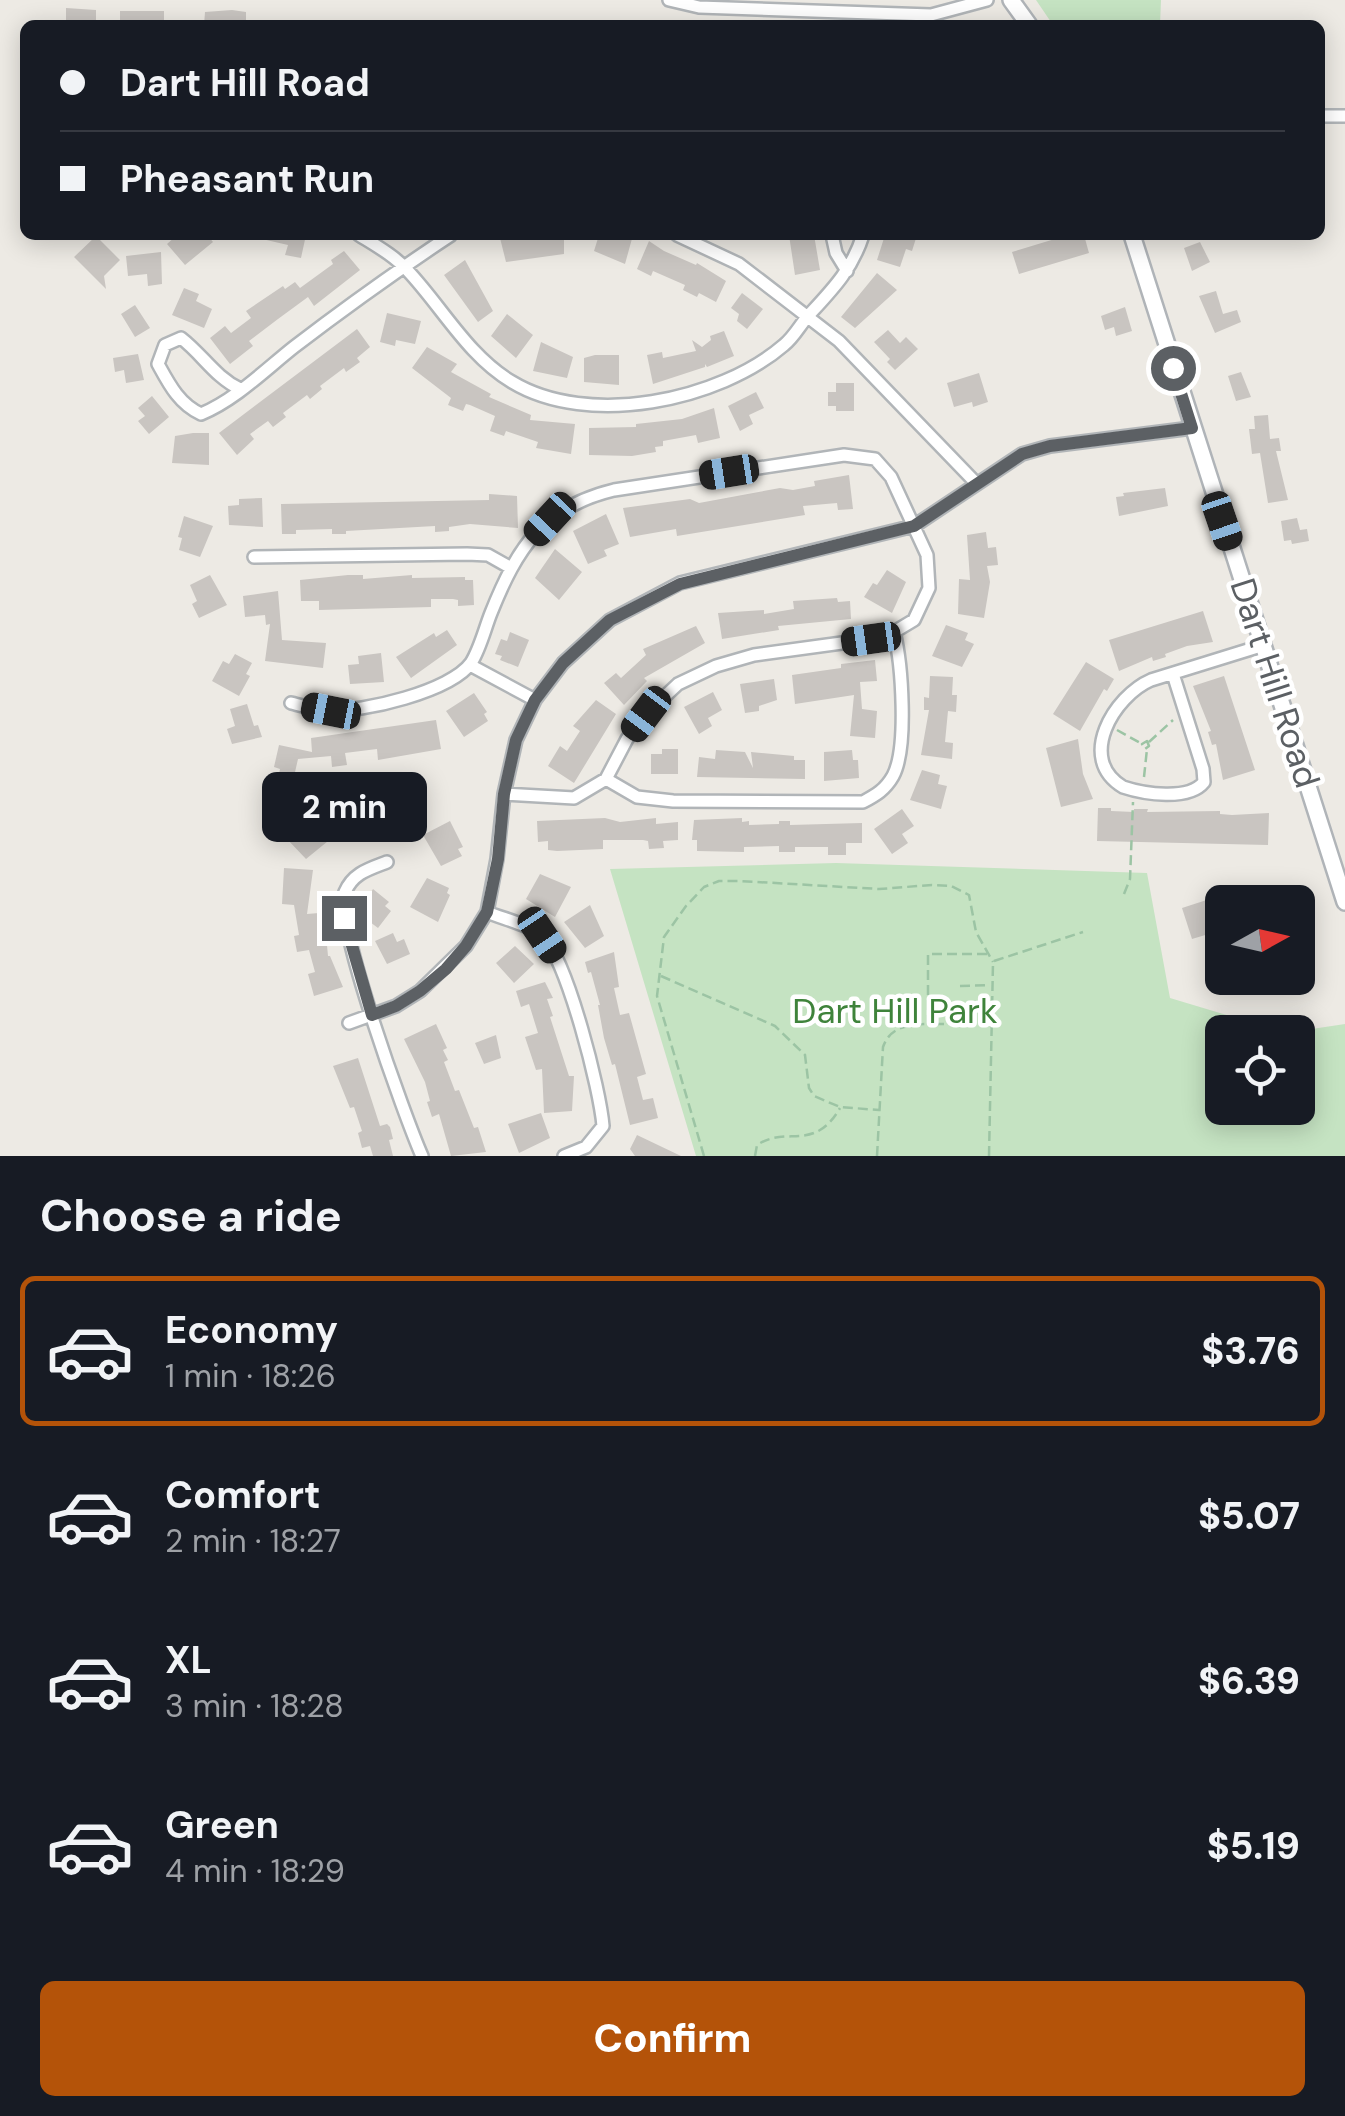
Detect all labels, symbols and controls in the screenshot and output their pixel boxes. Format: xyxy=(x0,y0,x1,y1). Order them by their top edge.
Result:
text: Dart Hill Road xyxy=(120,58,370,108)
text: Pheasant Run xyxy=(120,154,374,204)
route start xyxy=(1151,346,1196,391)
car xyxy=(697,452,761,492)
car xyxy=(519,487,581,551)
car xyxy=(1198,488,1246,554)
street label: Dart Hill Road xyxy=(1219,572,1331,794)
car xyxy=(839,620,903,658)
car xyxy=(616,681,676,747)
car xyxy=(299,691,363,731)
callout: 2 min xyxy=(262,773,426,843)
text: 2 min xyxy=(302,786,387,828)
north arrow xyxy=(1205,885,1315,995)
map controls xyxy=(1205,885,1315,1125)
route end xyxy=(322,896,367,941)
car xyxy=(513,902,571,968)
park label: Dart Hill Park xyxy=(792,988,998,1034)
button: locate xyxy=(1205,1015,1315,1125)
text: Choose a ride xyxy=(40,1186,342,1245)
text: Economy xyxy=(165,1305,338,1355)
icon: car xyxy=(45,1306,135,1396)
text: $3.76 xyxy=(1201,1326,1300,1376)
text: 1 min · 18:26 xyxy=(165,1355,336,1397)
text: Comfort xyxy=(165,1470,321,1520)
icon: car xyxy=(45,1471,135,1561)
text: $5.07 xyxy=(1198,1491,1300,1541)
text: 2 min · 18:27 xyxy=(165,1520,341,1562)
text: XL xyxy=(165,1635,212,1685)
icon: car xyxy=(45,1636,135,1726)
text: $6.39 xyxy=(1198,1656,1300,1706)
text: 3 min · 18:28 xyxy=(165,1685,344,1727)
text: Green xyxy=(165,1800,279,1850)
icon: car xyxy=(45,1801,135,1891)
text: $5.19 xyxy=(1207,1821,1300,1871)
text: 4 min · 18:29 xyxy=(165,1850,345,1892)
button: Confirm xyxy=(40,1981,1305,2096)

